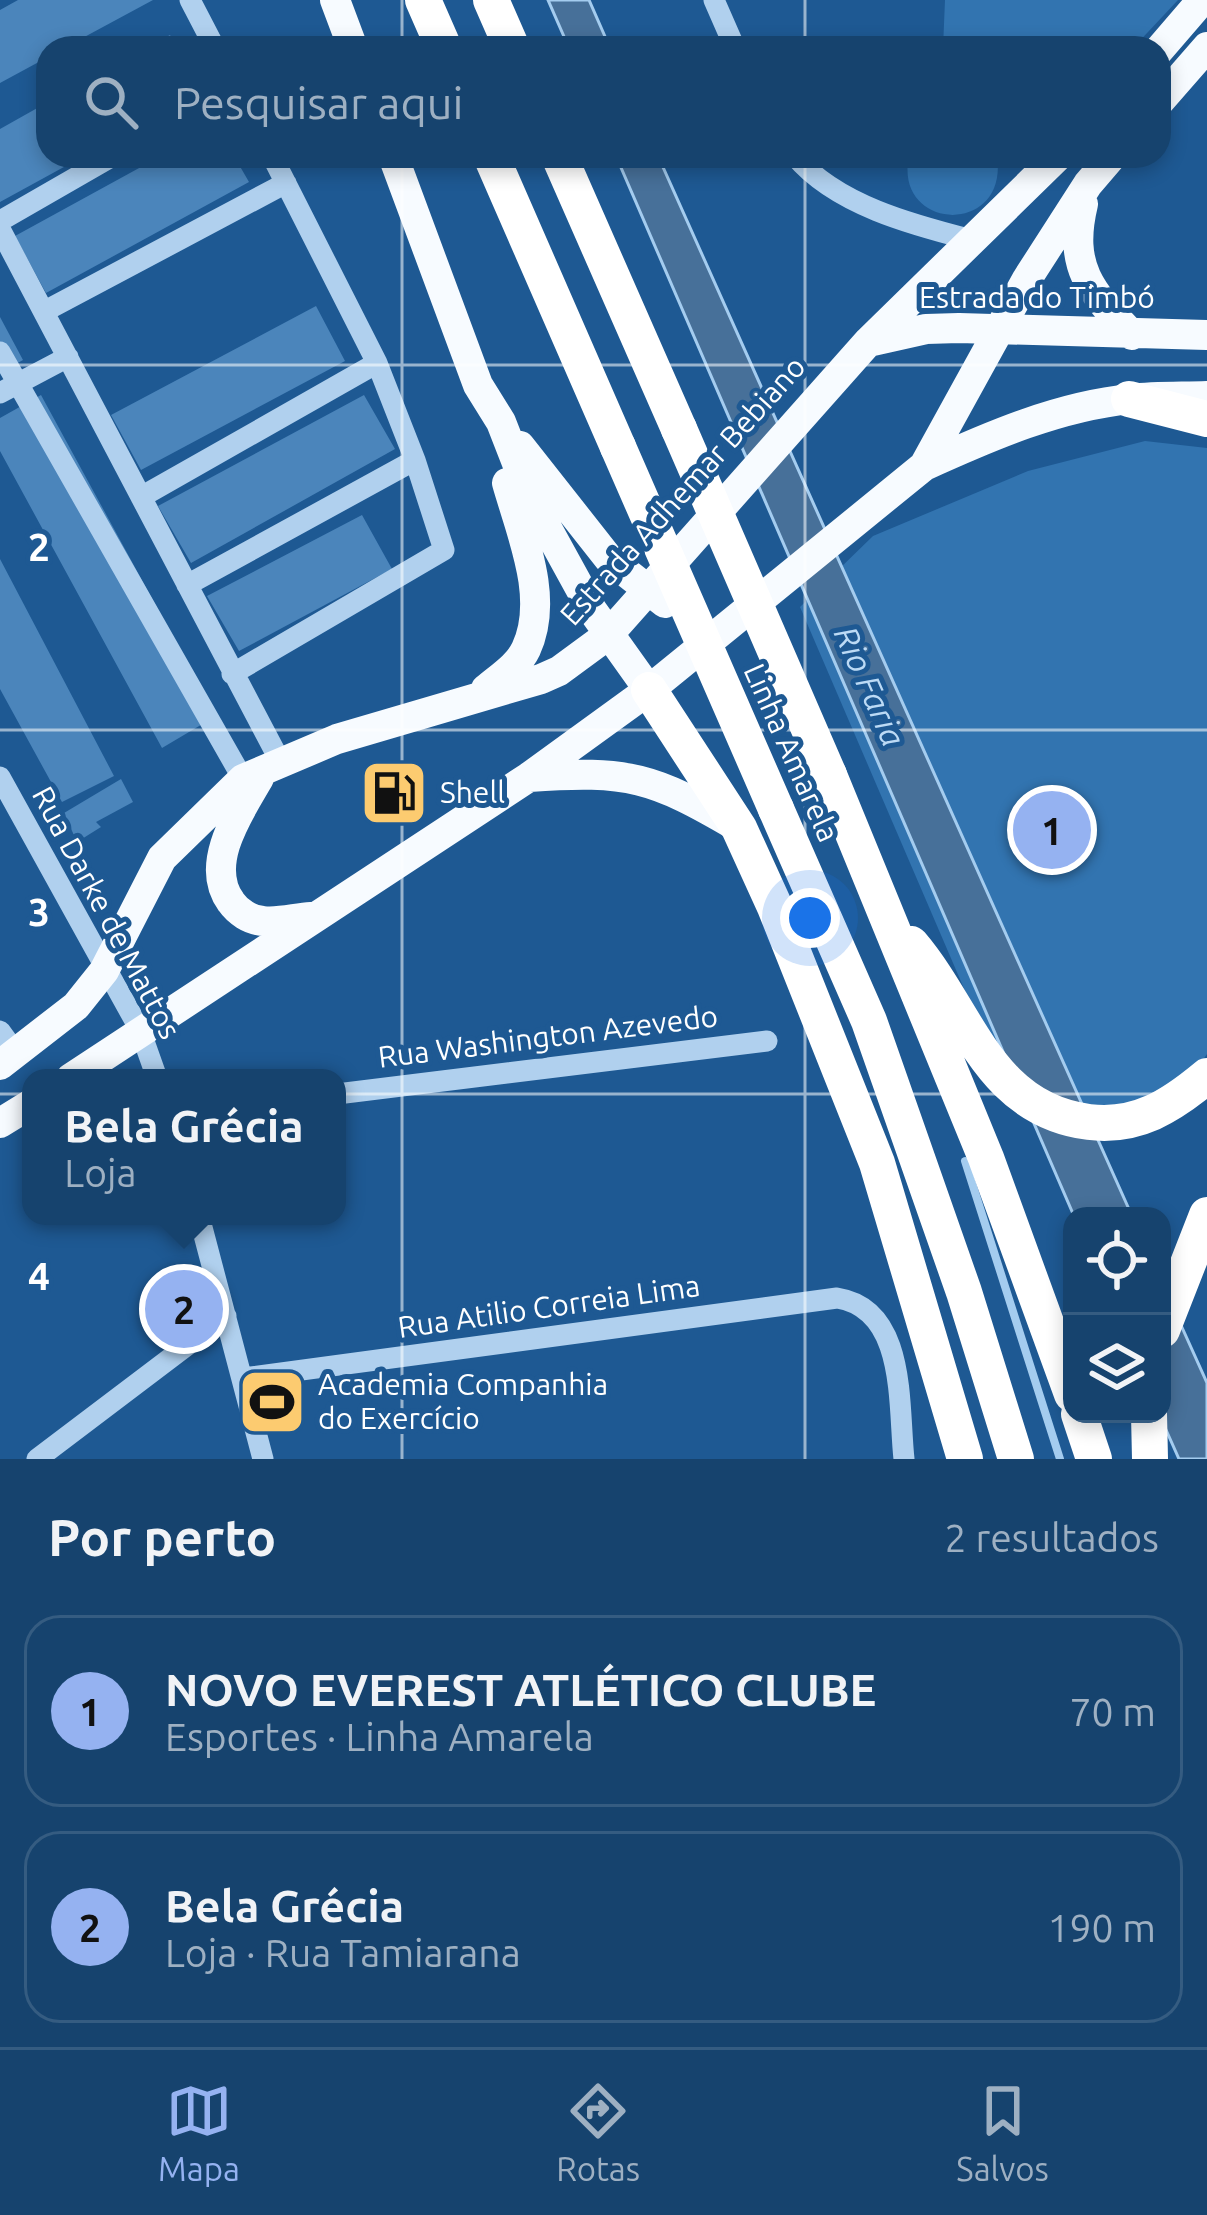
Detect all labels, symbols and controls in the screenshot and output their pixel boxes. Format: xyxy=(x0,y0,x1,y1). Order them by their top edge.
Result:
search box xyxy=(36,36,1171,168)
icon: search xyxy=(78,69,144,135)
text: Pesquisar aqui xyxy=(174,77,463,128)
street label: Estrada do Timbó xyxy=(919,280,1155,314)
street label: Estrada Adhemar Bebiano xyxy=(553,349,812,631)
text: 2 xyxy=(28,525,50,568)
water label: Rio Faria xyxy=(828,620,913,751)
street label: Linha Amarela xyxy=(738,658,846,847)
fuel station icon: Shell xyxy=(359,758,429,828)
place label: Shell xyxy=(440,775,505,809)
street label: Rua Darke de Mattos xyxy=(26,781,188,1044)
pin: 1 xyxy=(1013,785,1091,875)
your location xyxy=(780,888,840,948)
text: 3 xyxy=(28,890,50,933)
street label: Rua Washington Azevedo xyxy=(376,998,720,1074)
popup xyxy=(22,1069,346,1225)
text: Bela Grécia xyxy=(64,1100,304,1151)
text: Loja xyxy=(64,1151,137,1194)
map controls xyxy=(1063,1207,1171,1423)
button: locate xyxy=(1063,1207,1171,1315)
text: 4 xyxy=(28,1254,50,1297)
pin: 2 xyxy=(145,1264,223,1354)
street label: Rua Atilio Correia Lima xyxy=(396,1268,702,1344)
button: layers xyxy=(1063,1315,1171,1423)
sports icon: Academia Companhia do Exercício xyxy=(237,1367,307,1437)
place label: Academia Companhia do Exercício xyxy=(318,1367,608,1435)
text: Por perto xyxy=(48,1508,276,1566)
text: 2 resultados xyxy=(945,1516,1159,1559)
text: NOVO EVEREST ATLÉTICO CLUBE xyxy=(165,1664,876,1715)
text: 1 xyxy=(79,1690,101,1733)
text: 70 m xyxy=(1069,1690,1156,1733)
text: Esportes · Linha Amarela xyxy=(165,1715,594,1758)
text: Bela Grécia xyxy=(165,1880,404,1931)
text: 2 xyxy=(79,1906,101,1949)
text: 190 m xyxy=(1047,1906,1156,1949)
text: Loja · Rua Tamiarana xyxy=(165,1931,521,1974)
tab: Mapa xyxy=(158,2078,240,2187)
tab: Rotas xyxy=(556,2078,640,2187)
tab: Salvos xyxy=(956,2078,1049,2187)

